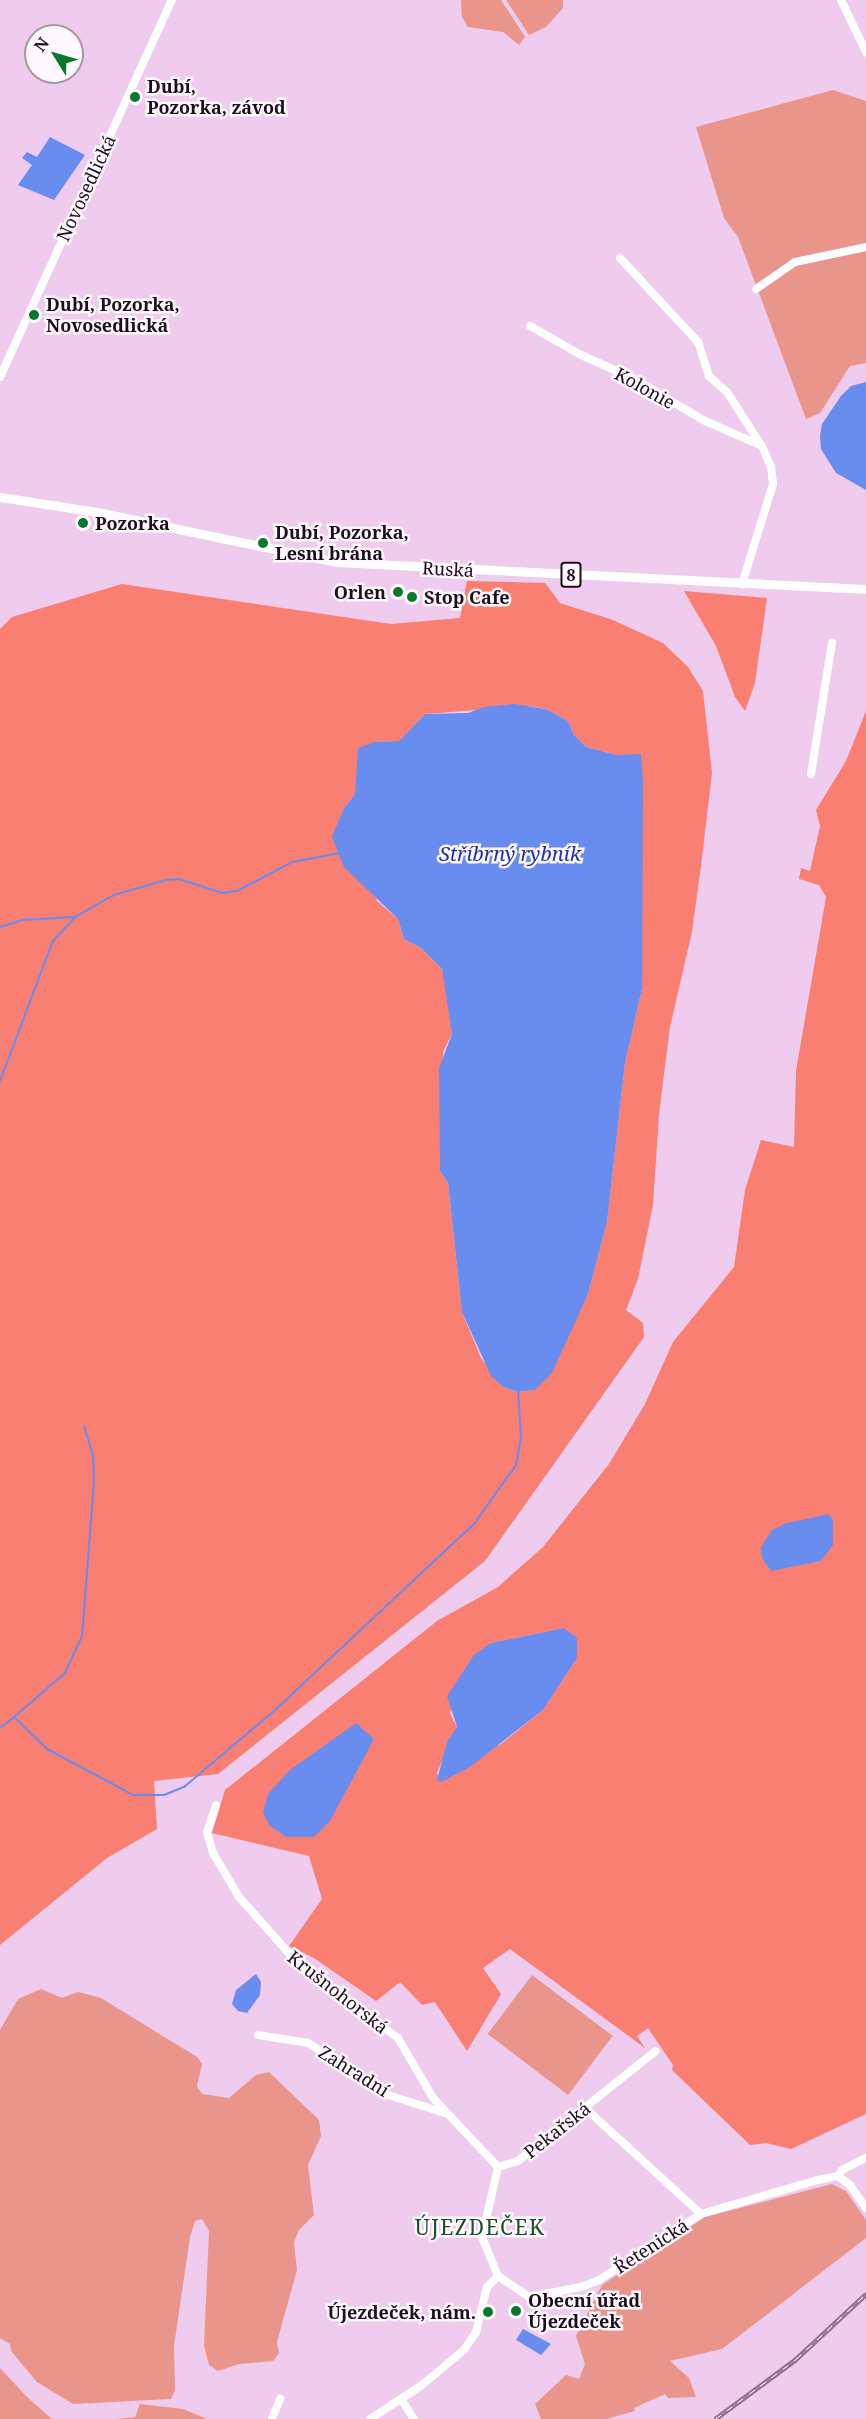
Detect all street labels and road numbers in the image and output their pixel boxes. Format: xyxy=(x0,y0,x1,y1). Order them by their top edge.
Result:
street label: Novosedlická xyxy=(52,132,120,244)
street label: Kolonie xyxy=(611,363,679,413)
street label: Ruská xyxy=(421,557,475,581)
road number: 8 xyxy=(559,562,583,588)
street label: Krušnohorská xyxy=(283,1946,393,2038)
street label: Zahradní xyxy=(315,2041,393,2101)
street label: Pekařská xyxy=(519,2097,595,2163)
street label: Řetenická xyxy=(610,2214,692,2278)

